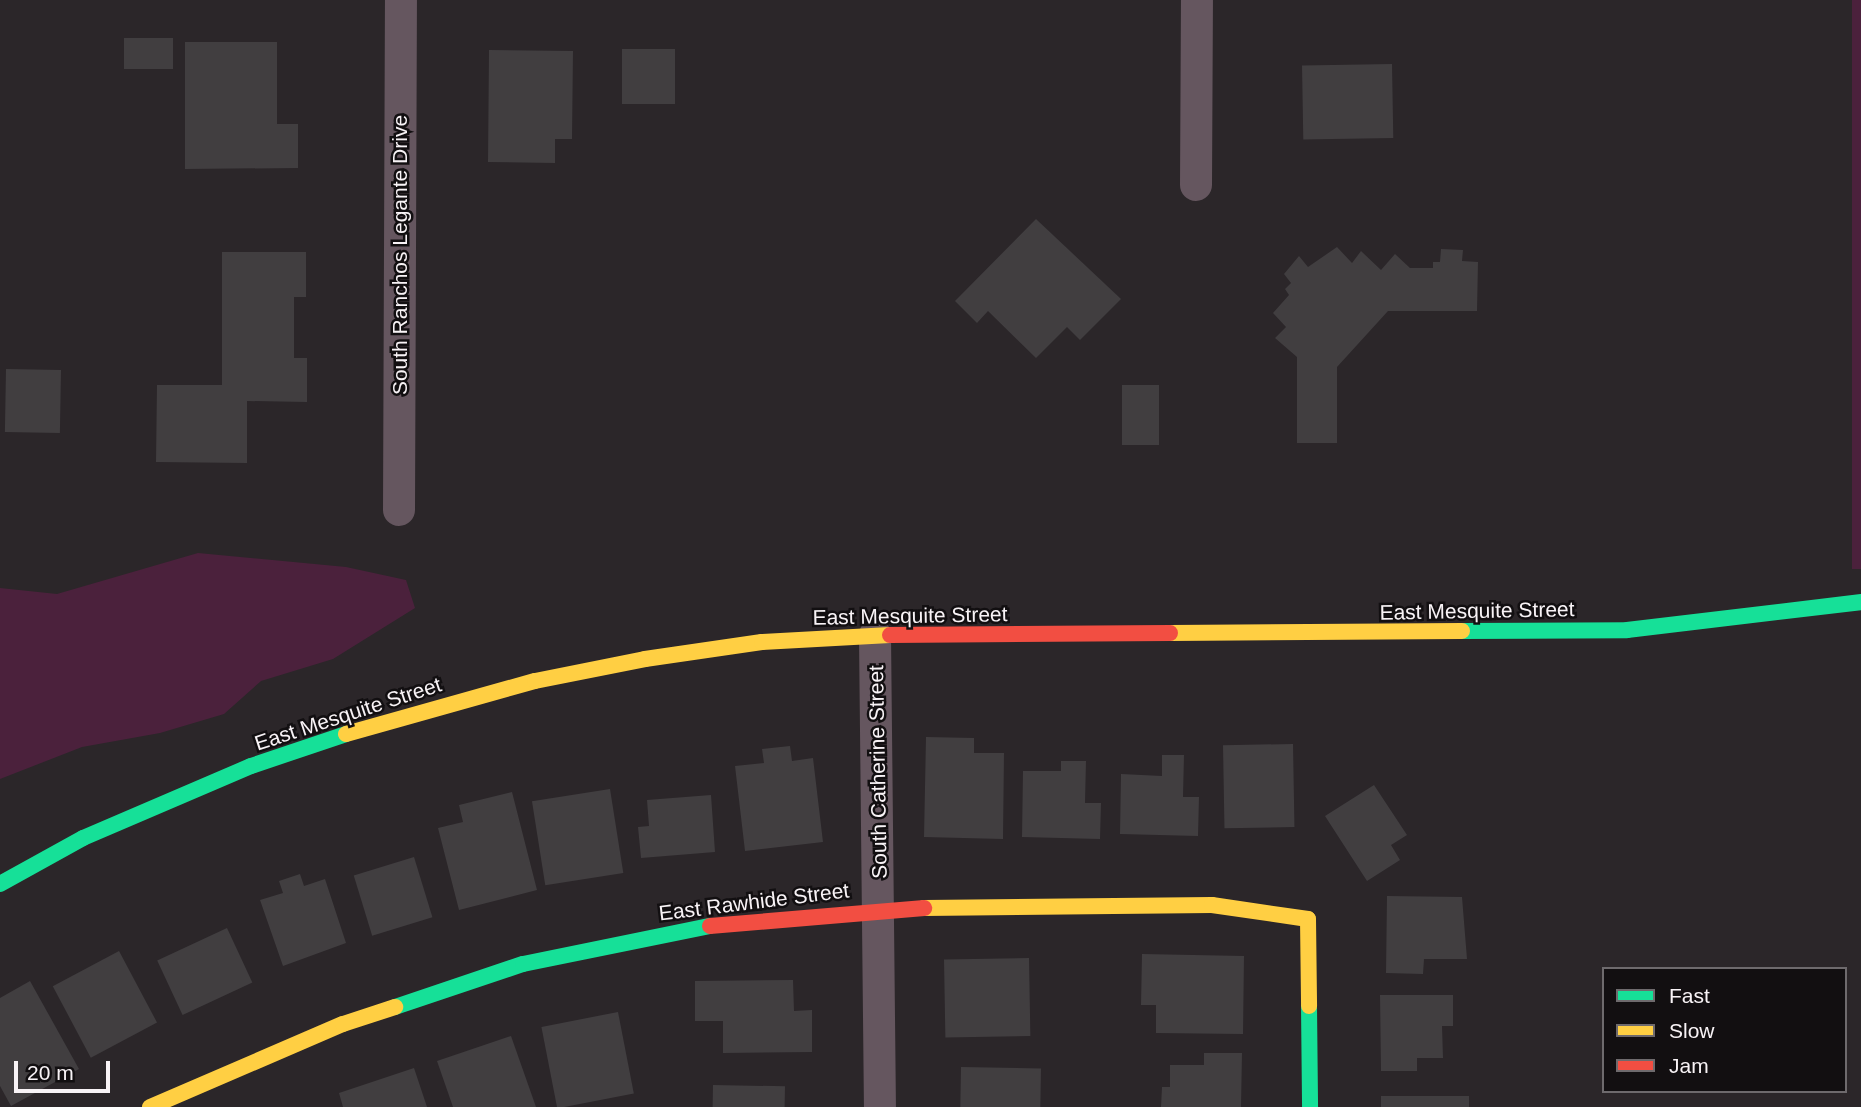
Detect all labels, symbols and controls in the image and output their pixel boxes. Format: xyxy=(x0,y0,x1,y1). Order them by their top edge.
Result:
street label: South Ranchos Legante Drive xyxy=(387,115,413,395)
street label: East Mesquite Street xyxy=(1379,597,1575,625)
street label: East Mesquite Street xyxy=(812,602,1008,630)
street label: South Catherine Street xyxy=(864,665,892,879)
street label: East Mesquite Street xyxy=(251,672,445,756)
street label: East Rawhide Street xyxy=(657,878,851,926)
legend xyxy=(1602,967,1847,1093)
text: Fast xyxy=(1669,984,1710,1007)
text: Slow xyxy=(1669,1019,1715,1042)
scale bar xyxy=(18,1048,114,1092)
text: Jam xyxy=(1669,1054,1709,1077)
text: 20 m xyxy=(27,1061,74,1084)

